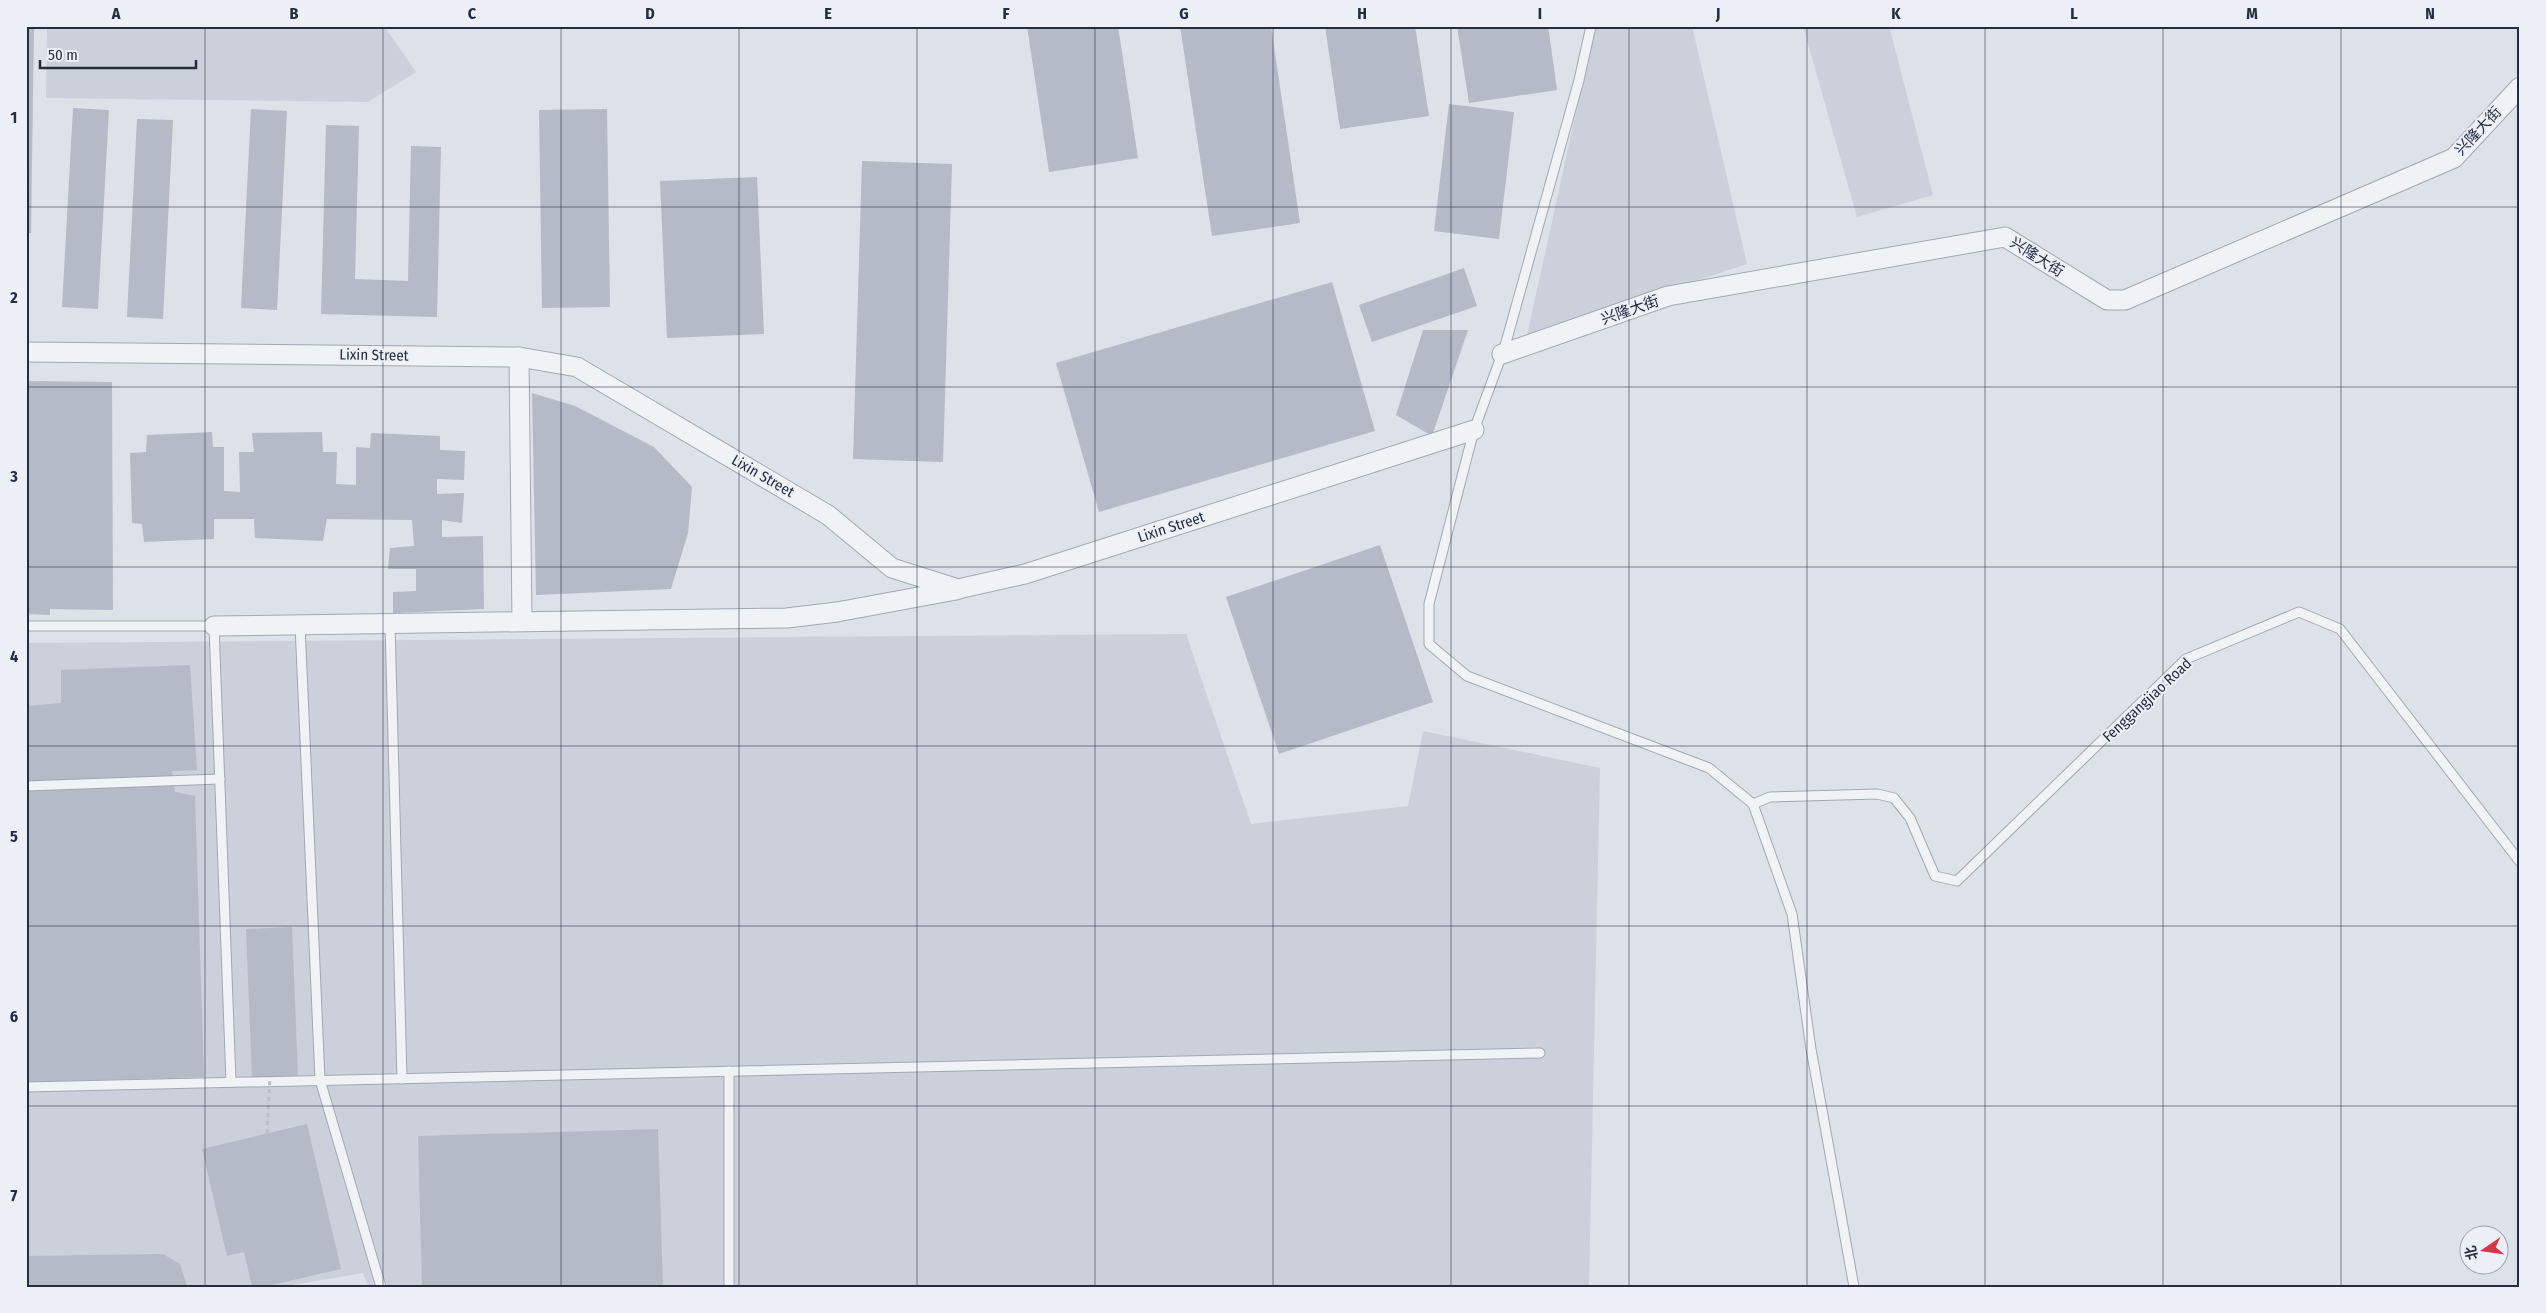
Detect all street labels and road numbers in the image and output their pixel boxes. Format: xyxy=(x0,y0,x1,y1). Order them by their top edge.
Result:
street label: 兴隆大街 xyxy=(2451,103,2505,159)
street label: 兴隆大街 xyxy=(2007,233,2067,281)
street label: 兴隆大街 xyxy=(1599,292,1661,328)
street label: Lixin Street xyxy=(339,345,409,365)
street label: Lixin Street xyxy=(729,451,797,501)
street label: Lixin Street xyxy=(1135,508,1207,546)
street label: Fenggangjiao Road xyxy=(2099,654,2195,746)

